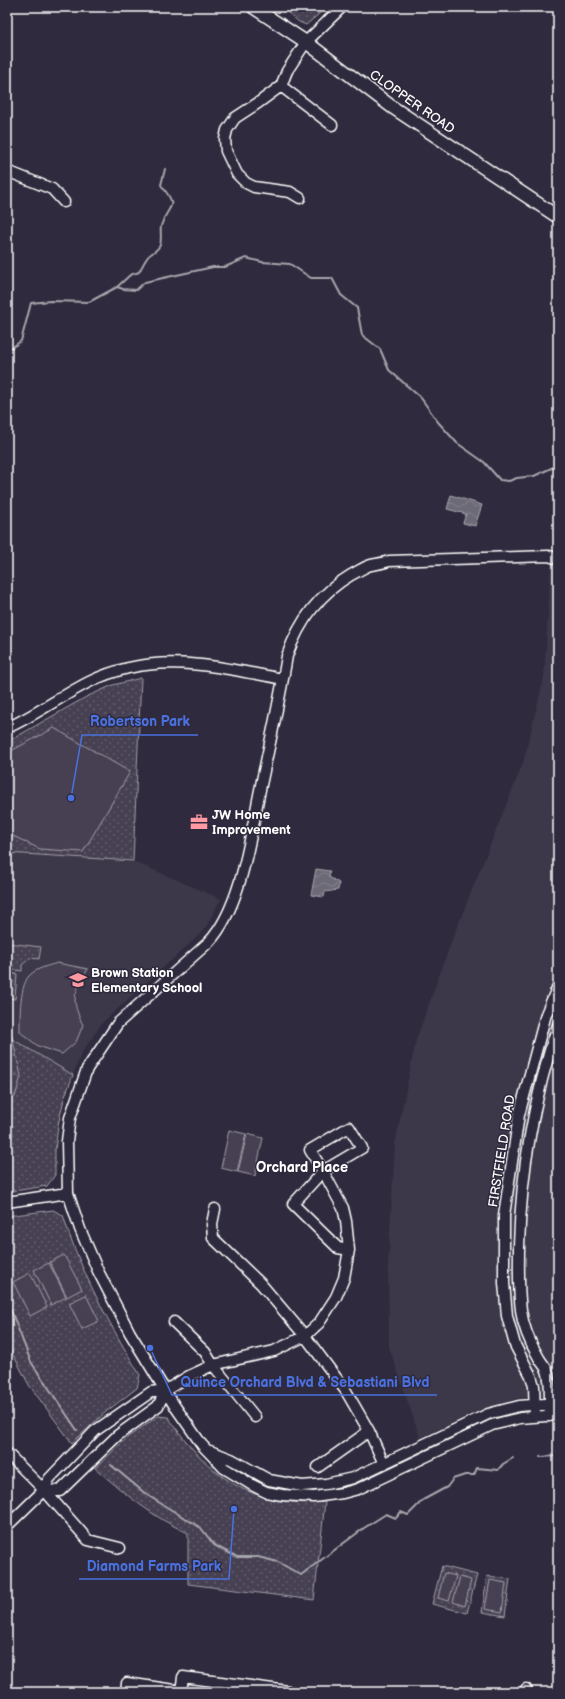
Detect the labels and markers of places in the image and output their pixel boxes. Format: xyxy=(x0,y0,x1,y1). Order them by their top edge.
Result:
callout: Robertson Park xyxy=(82,709,198,735)
place label: JW Home Improvement xyxy=(212,807,291,838)
office icon: JW Home Improvement xyxy=(189,812,209,832)
place label: Brown Station Elementary School xyxy=(91,965,202,996)
school or university icon: Brown Station Elementary School xyxy=(68,970,88,990)
callout: Quince Orchard Blvd & Sebastiani Blvd xyxy=(172,1369,437,1395)
callout: Diamond Farms Park xyxy=(79,1553,229,1579)

